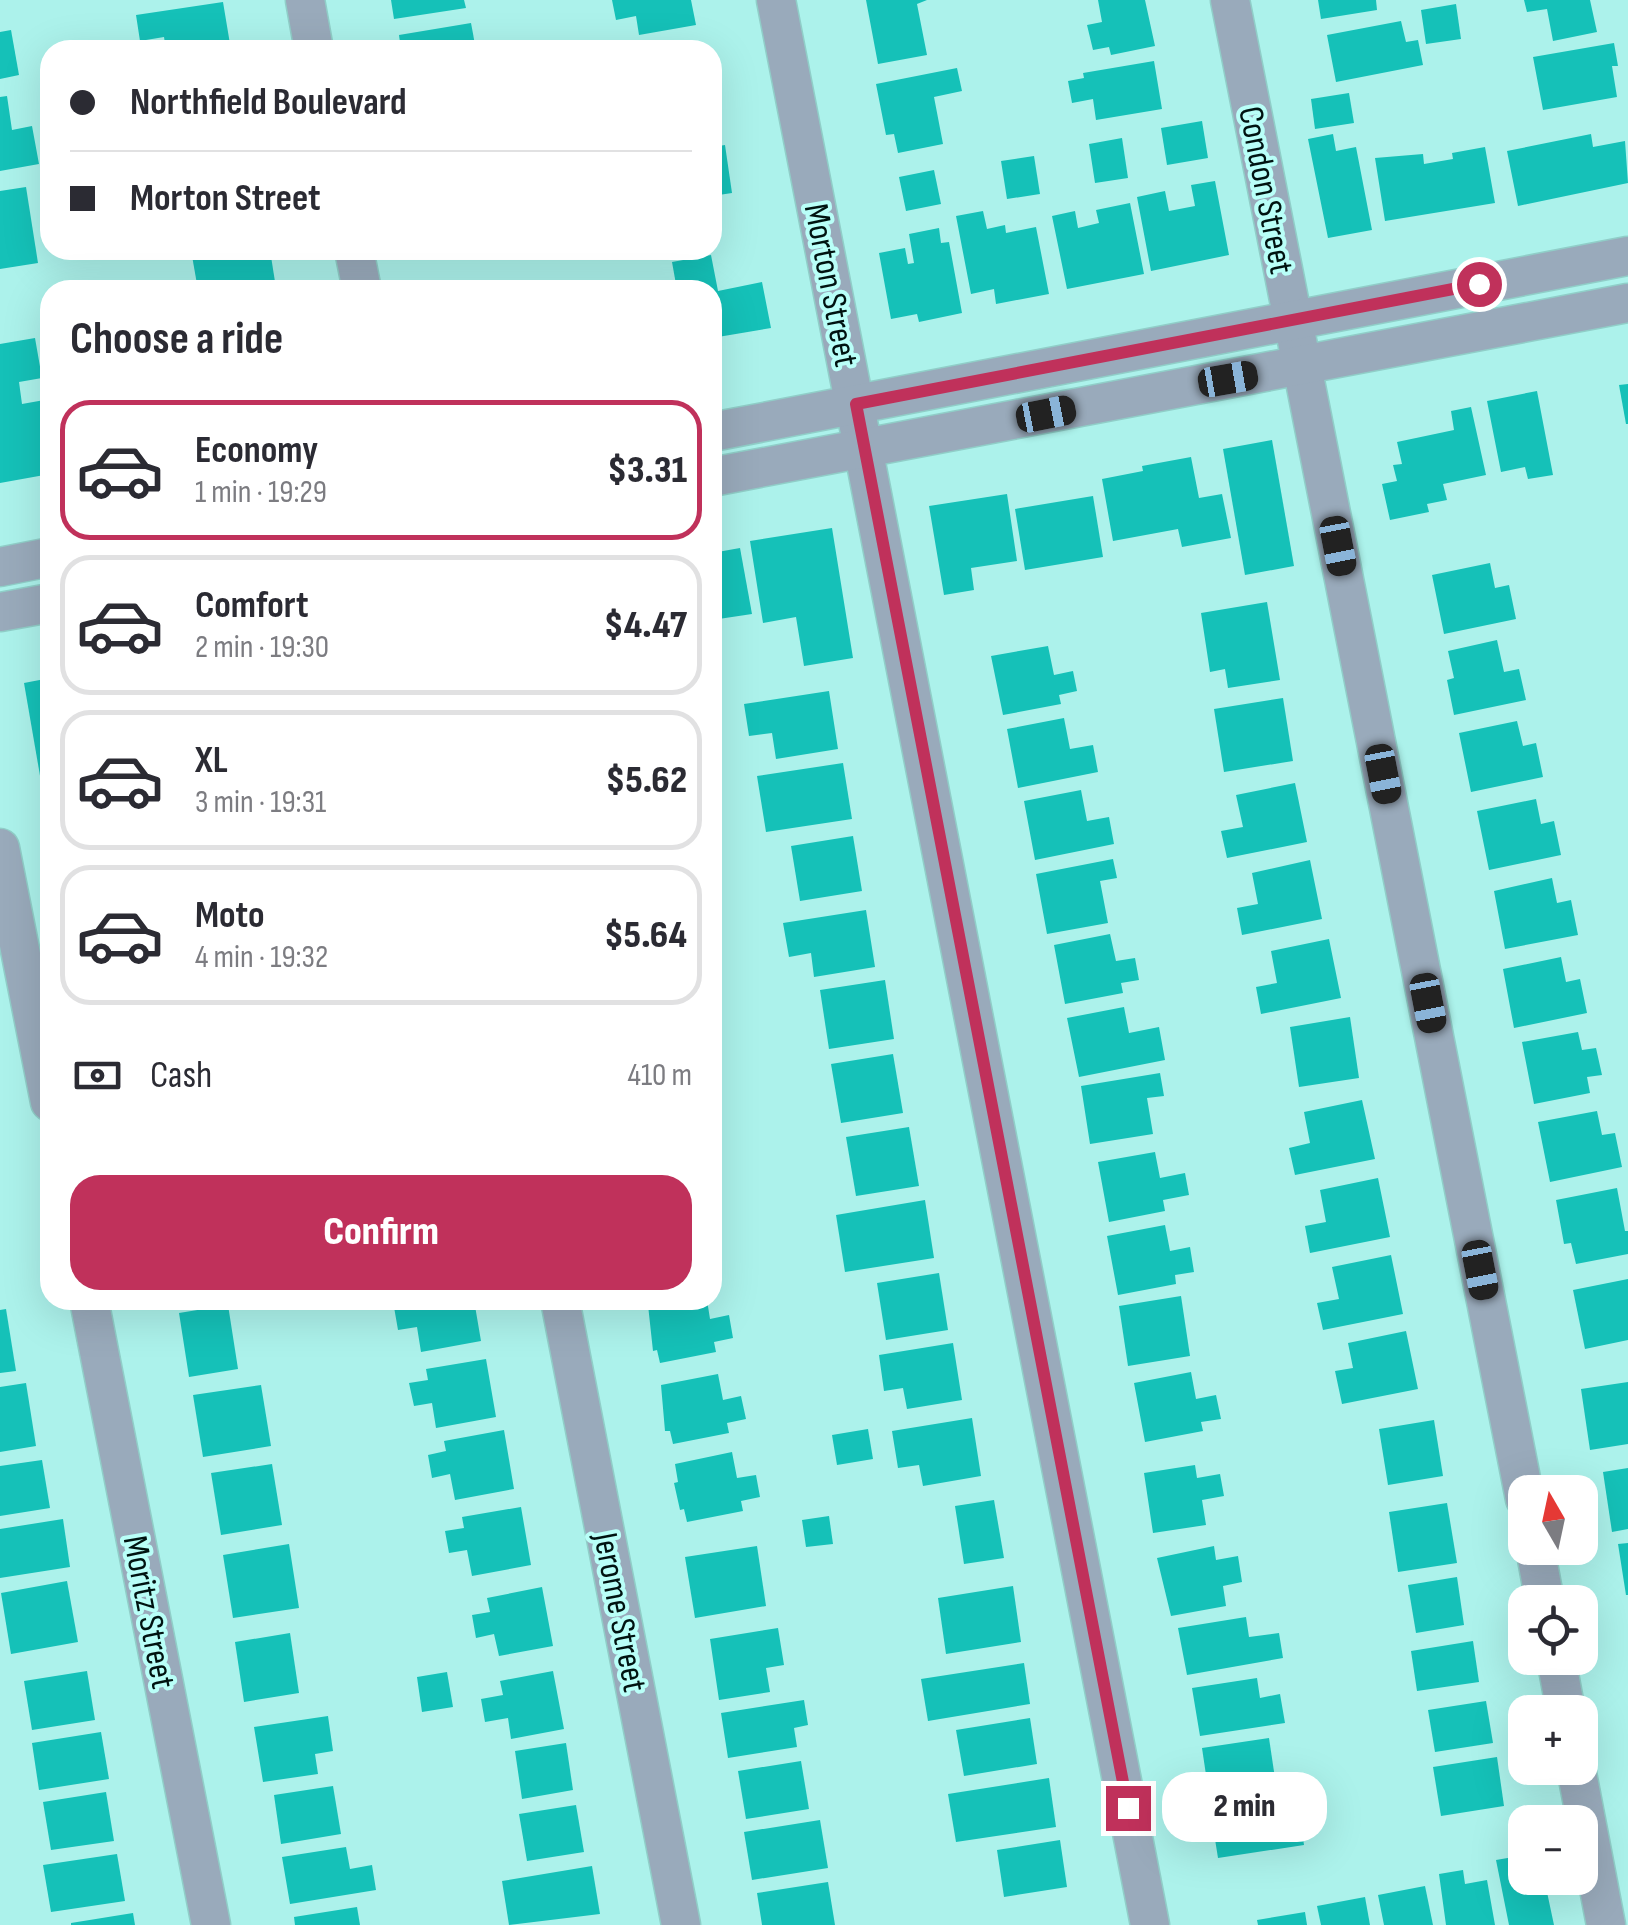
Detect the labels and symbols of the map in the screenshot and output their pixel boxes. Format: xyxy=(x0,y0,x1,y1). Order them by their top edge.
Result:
street label: Condon Street xyxy=(1228,103,1303,278)
street label: Morton Street xyxy=(794,200,867,370)
route start xyxy=(1457,262,1502,307)
car xyxy=(1196,359,1260,399)
car xyxy=(1014,394,1078,434)
car xyxy=(1318,514,1358,578)
car xyxy=(1363,742,1403,806)
car xyxy=(1408,971,1448,1035)
car xyxy=(1460,1238,1500,1302)
north arrow xyxy=(1508,1475,1598,1565)
street label: Jerome Street xyxy=(583,1528,656,1696)
street label: Moritz Street xyxy=(113,1532,184,1692)
callout: 2 min xyxy=(1163,1773,1328,1843)
route end xyxy=(1106,1786,1151,1831)

